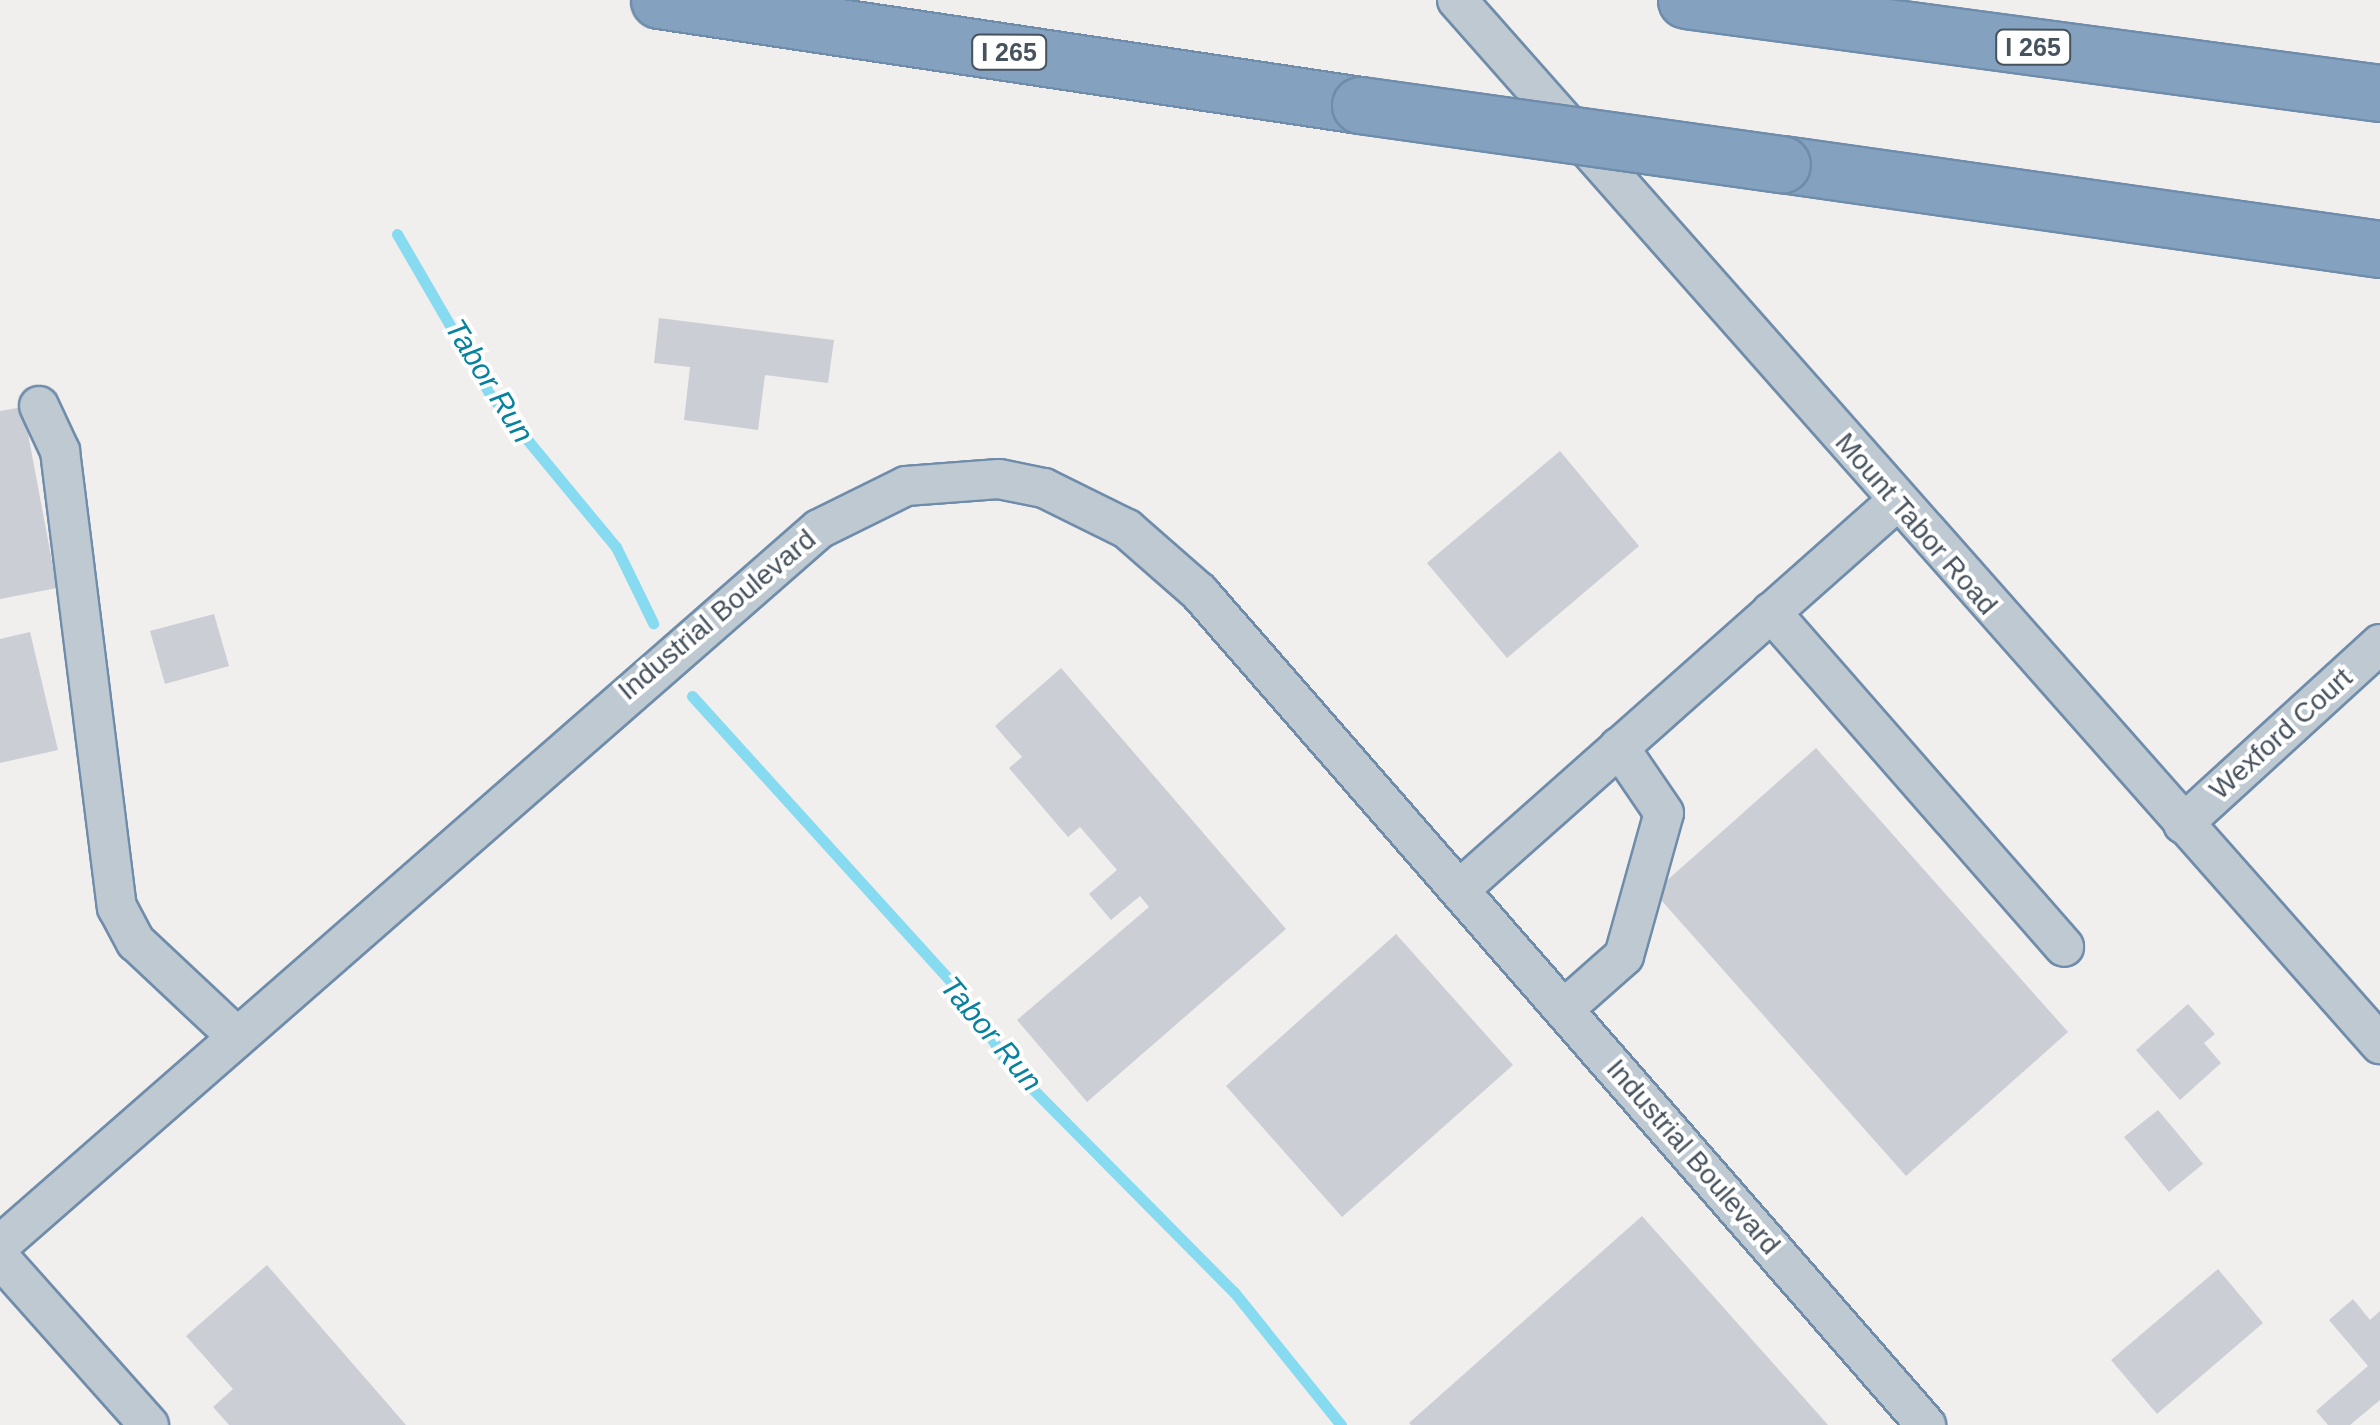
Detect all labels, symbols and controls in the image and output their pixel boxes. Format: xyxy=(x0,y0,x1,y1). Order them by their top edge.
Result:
road number: I 265 xyxy=(1993,27,2073,67)
road number: I 265 xyxy=(969,32,1049,72)
water label: Tabor Run xyxy=(437,313,541,449)
street label: Mount Tabor Road xyxy=(1828,426,2004,622)
street label: Industrial Boulevard xyxy=(611,523,823,707)
street label: Wexford Court xyxy=(2203,661,2359,807)
water label: Tabor Run xyxy=(933,969,1049,1099)
street label: Industrial Boulevard xyxy=(1599,1053,1787,1261)

